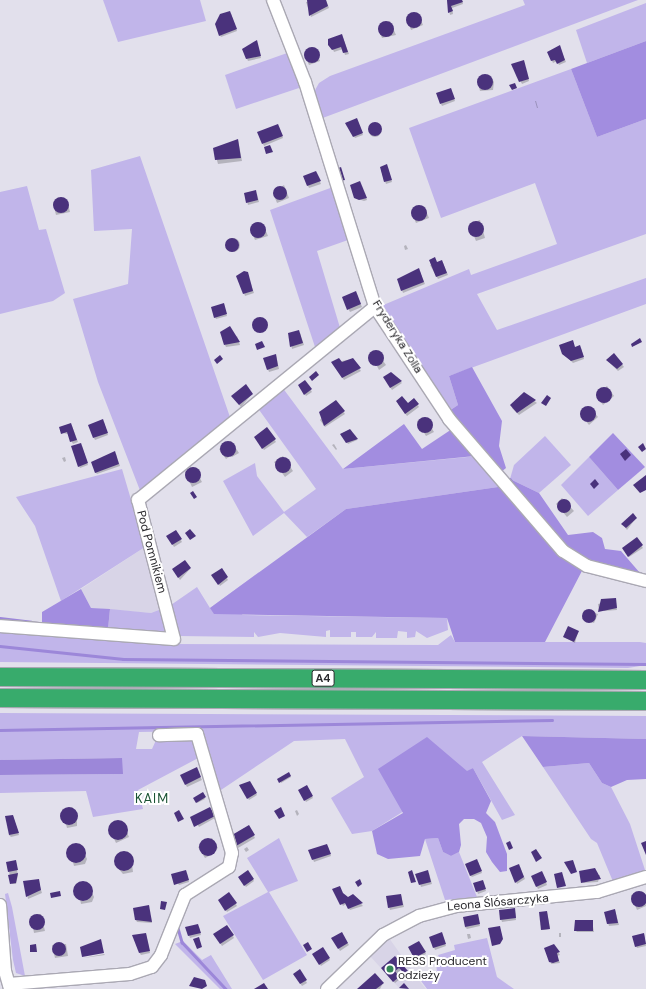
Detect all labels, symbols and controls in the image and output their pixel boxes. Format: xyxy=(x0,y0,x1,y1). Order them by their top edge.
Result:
street label: Fryderyka Zolla xyxy=(369,298,425,376)
street label: Pod Pomnikiem xyxy=(133,509,169,595)
road number: A4 xyxy=(311,669,335,687)
district label: KAIM xyxy=(135,791,169,807)
street label: Leona Ślósarczyka xyxy=(447,891,549,915)
place label: RESS Producent odzieży xyxy=(398,955,487,983)
marker: RESS Producent odzieży xyxy=(385,964,395,974)

